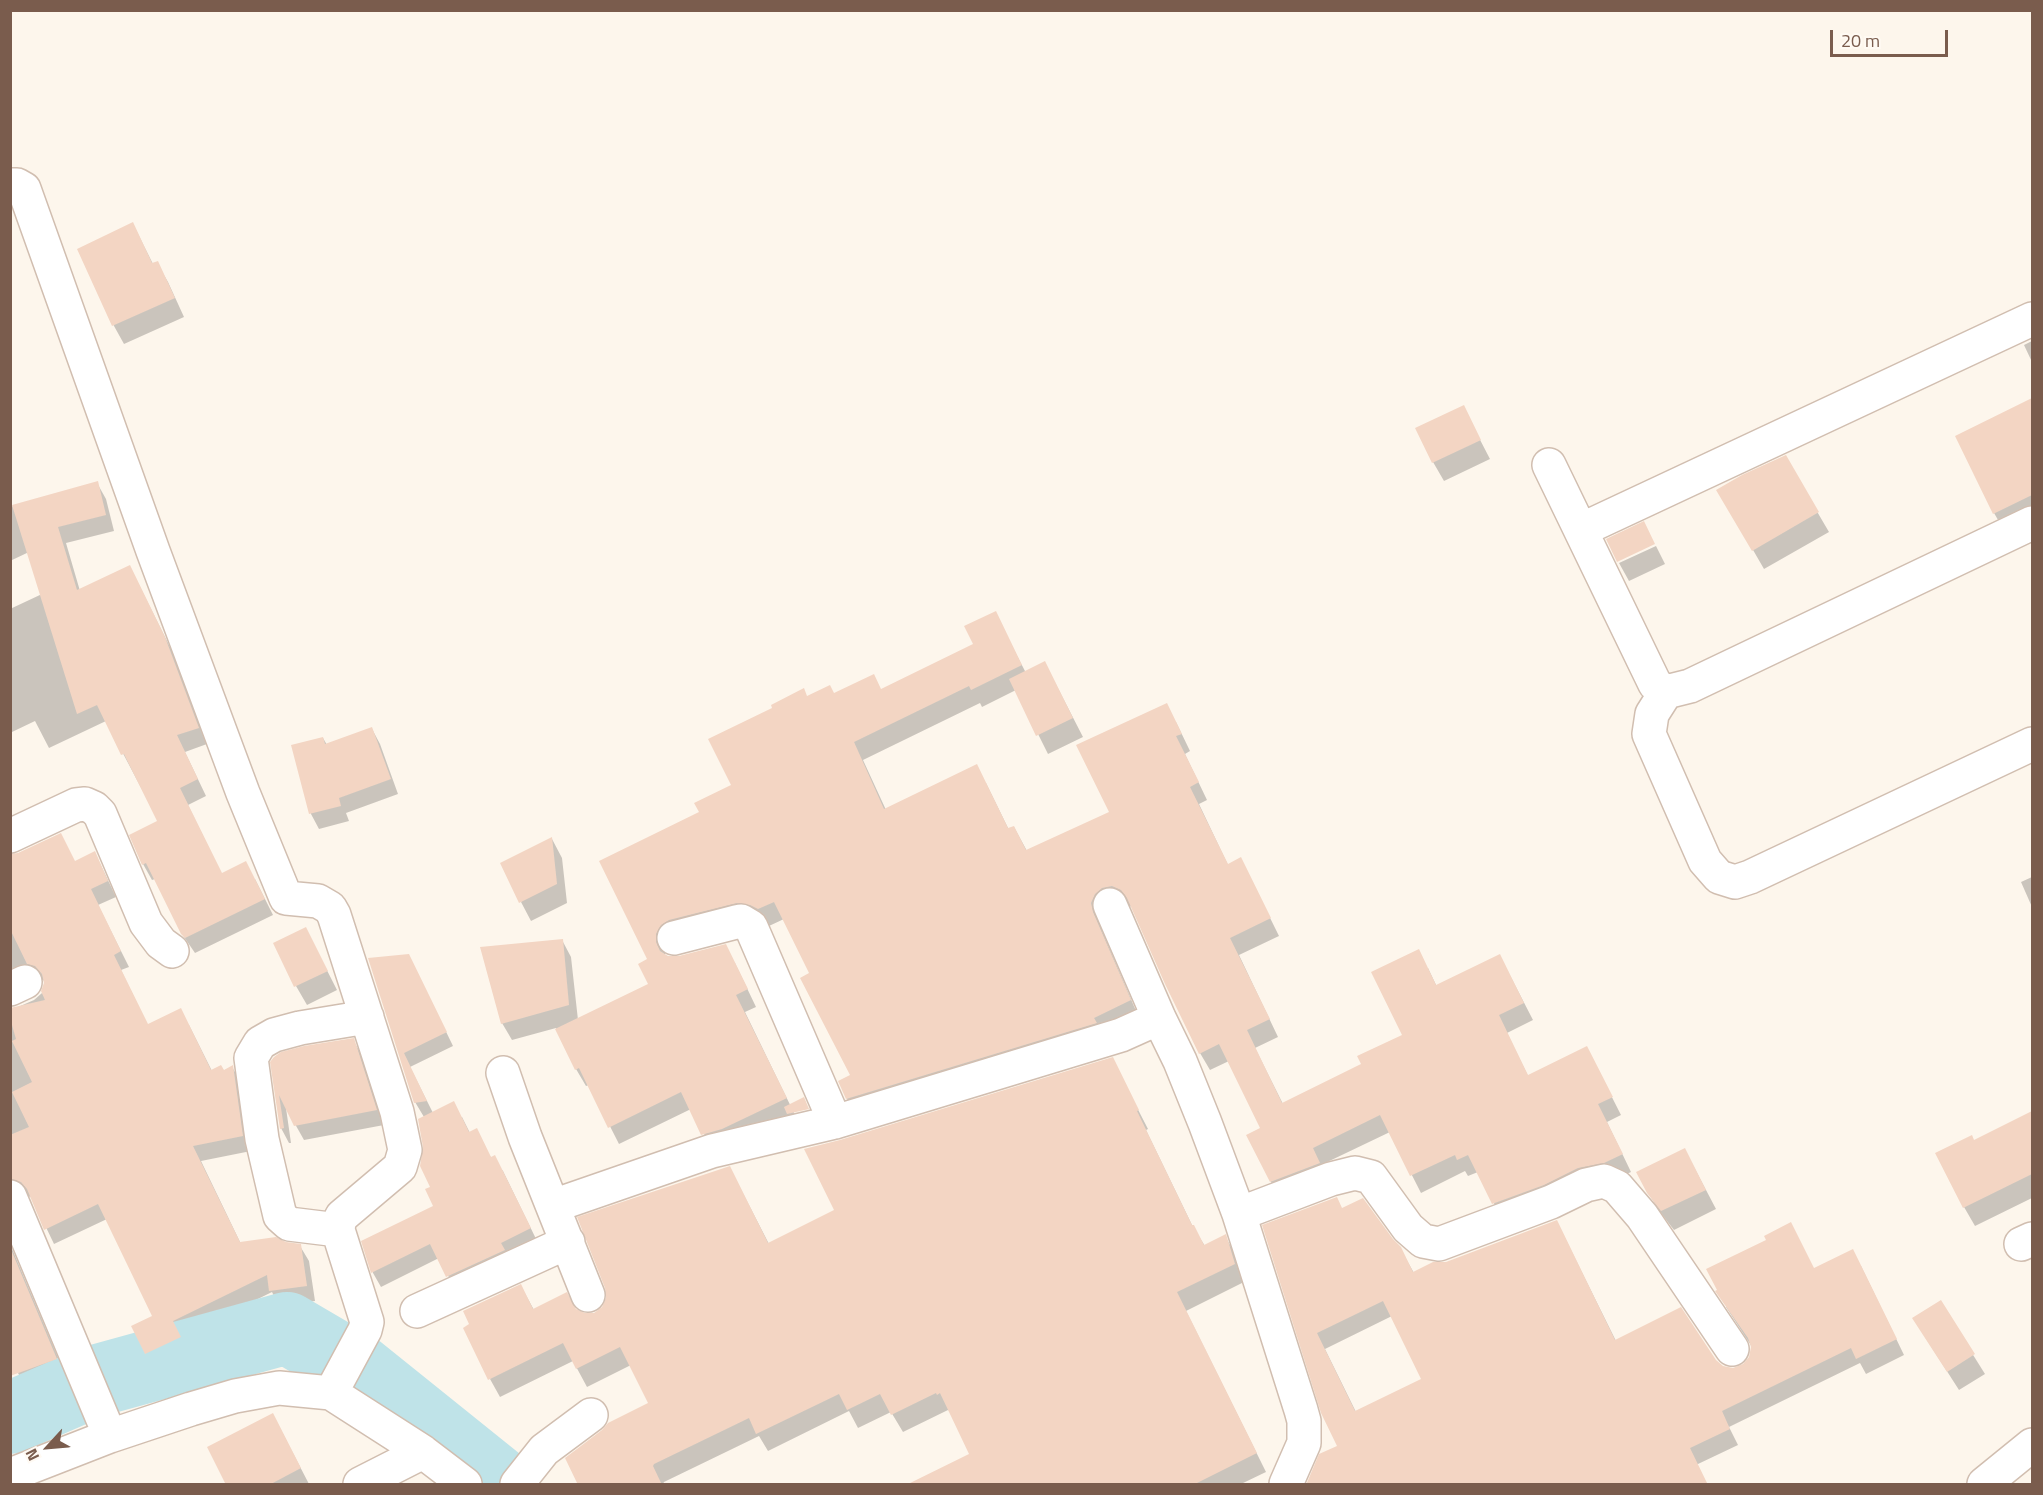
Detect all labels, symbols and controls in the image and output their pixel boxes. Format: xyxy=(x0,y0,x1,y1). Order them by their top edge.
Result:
scale bar xyxy=(1833,18,1952,56)
text: 20 m xyxy=(1841,27,1880,54)
north arrow xyxy=(18,1417,78,1477)
text: N xyxy=(19,1445,45,1465)

